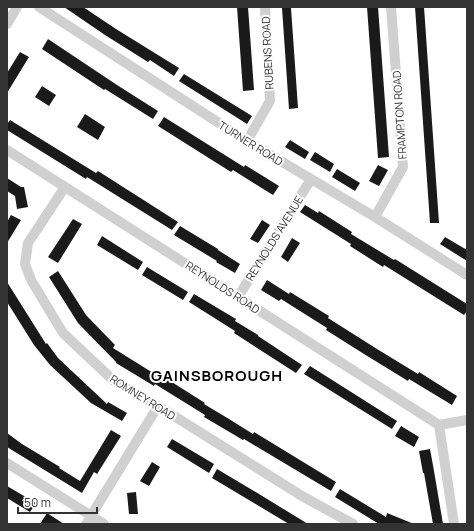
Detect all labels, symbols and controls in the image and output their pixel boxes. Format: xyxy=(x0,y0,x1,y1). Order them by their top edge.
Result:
street label: RUBENS ROAD xyxy=(258,16,276,90)
street label: FRAMPTON ROAD xyxy=(388,70,410,160)
street label: TURNER ROAD xyxy=(216,117,286,169)
street label: REYNOLDS AVENUE xyxy=(242,193,306,283)
street label: REYNOLDS ROAD xyxy=(183,257,263,317)
district label: GAINSBOROUGH xyxy=(151,365,283,386)
street label: ROMNEY ROAD xyxy=(107,371,179,423)
scale bar xyxy=(18,489,97,515)
text: 50 m xyxy=(24,494,51,511)

